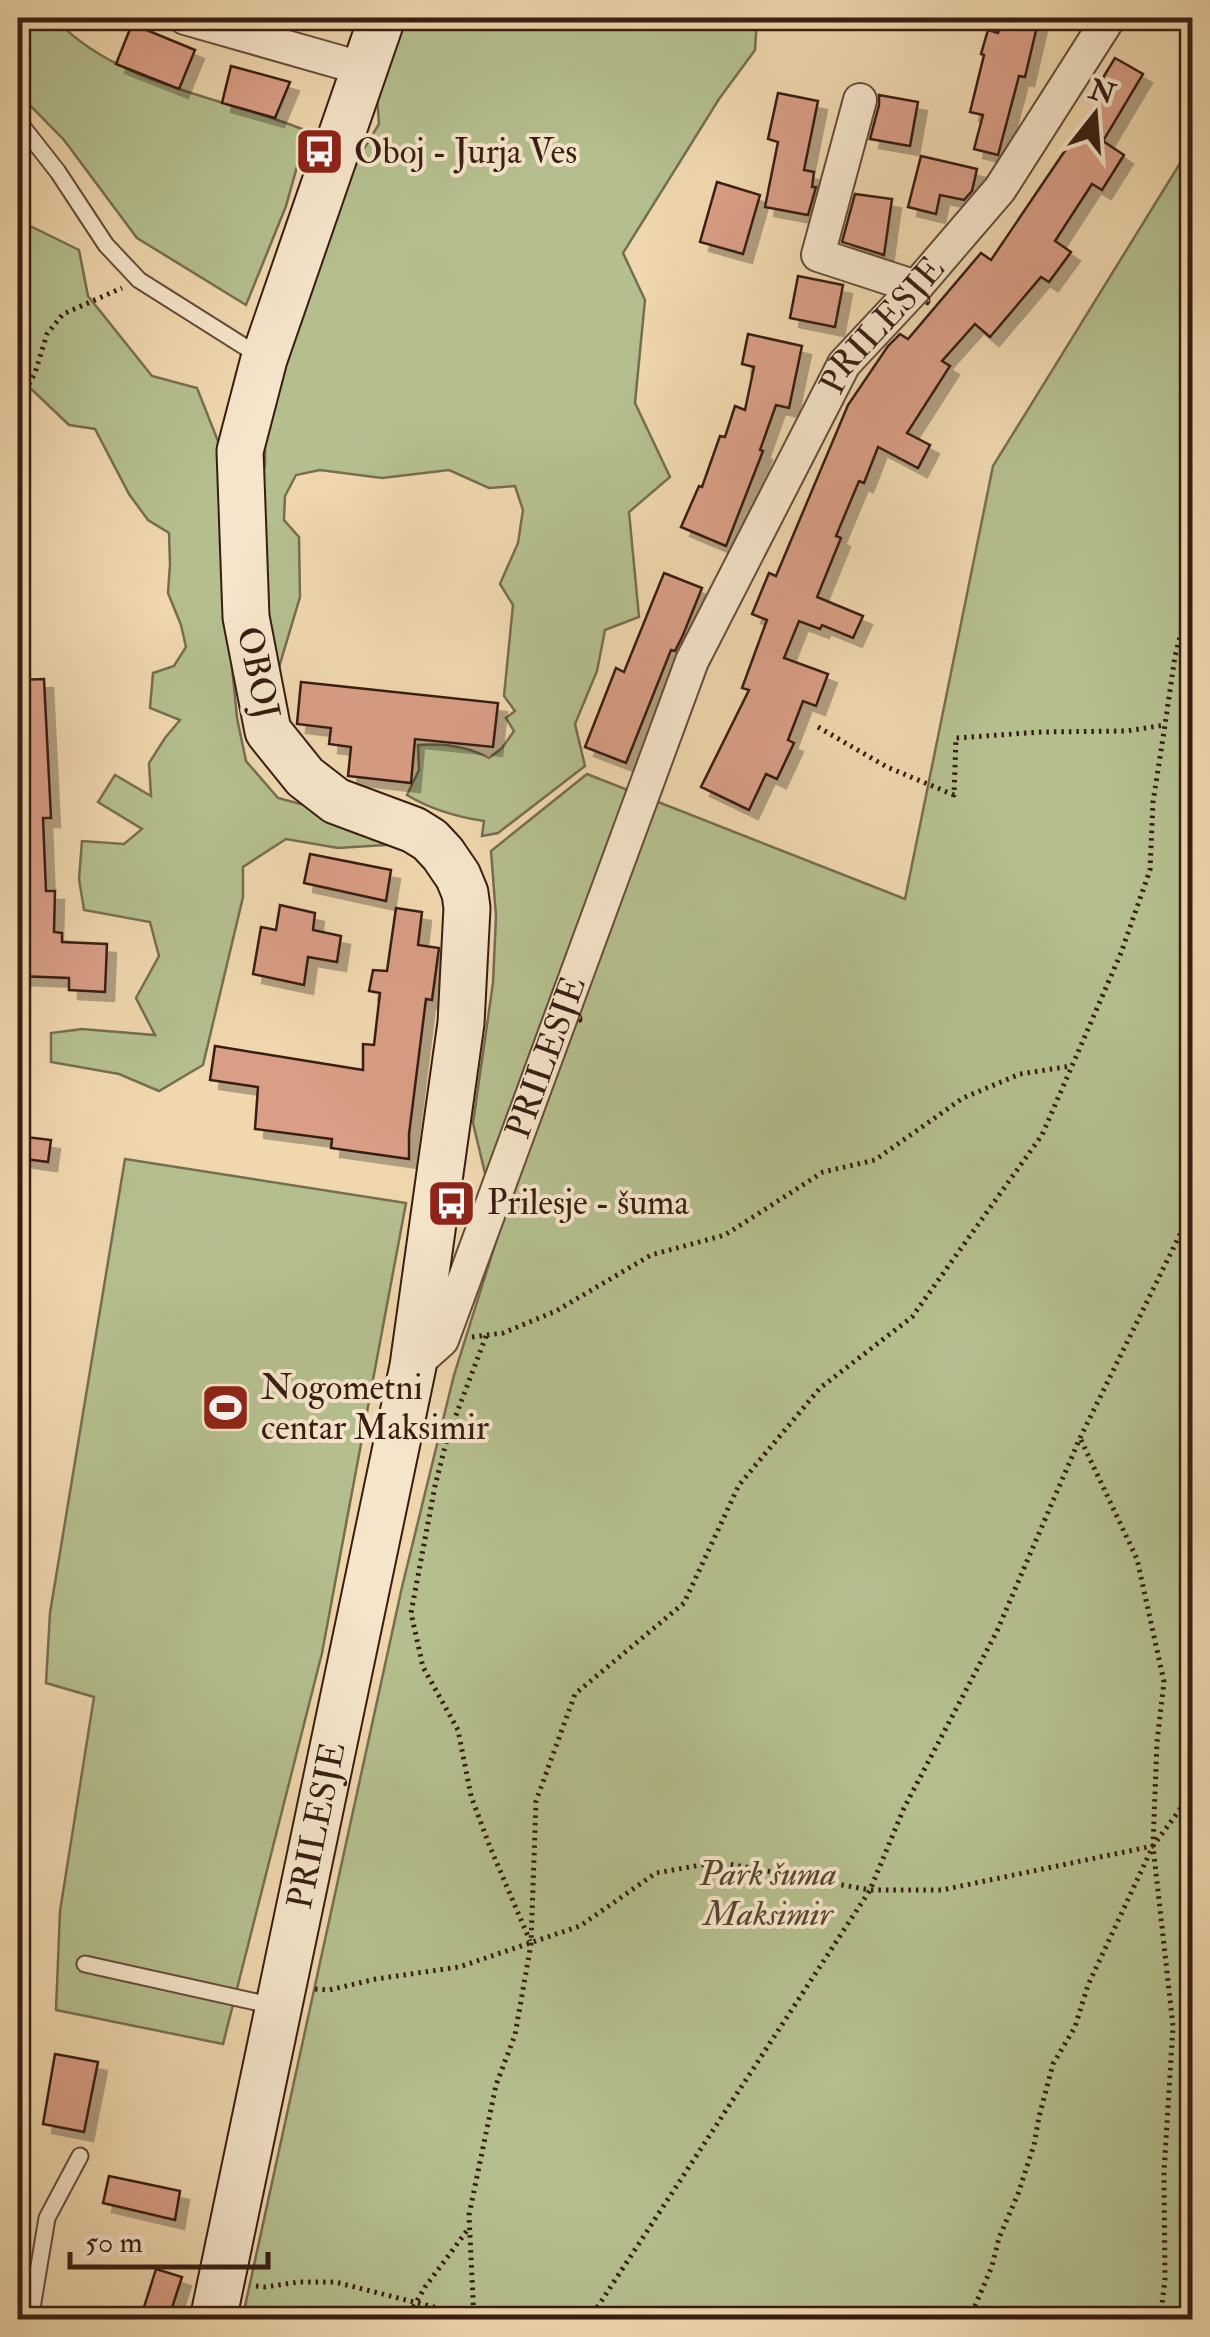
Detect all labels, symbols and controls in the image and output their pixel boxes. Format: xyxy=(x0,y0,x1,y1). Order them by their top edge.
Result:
north arrow xyxy=(1045,65,1145,165)
text: N xyxy=(1084,72,1120,113)
bus stop icon: Oboj - Jurja Ves xyxy=(293,126,345,178)
place label: Oboj - Jurja Ves xyxy=(354,130,577,174)
street label: PRILESJE xyxy=(810,248,954,401)
street label: OBOJ xyxy=(227,623,289,723)
street label: PRILESJE xyxy=(496,970,596,1145)
bus stop icon: Prilesje - šuma xyxy=(426,1177,478,1229)
place label: Prilesje - šuma xyxy=(487,1181,690,1225)
place label: Nogometni centar Maksimir xyxy=(261,1366,489,1450)
sports icon: Nogometni centar Maksimir xyxy=(200,1382,252,1434)
street label: PRILESJE xyxy=(278,1738,356,1913)
park label: Park šuma Maksimir xyxy=(698,1852,837,1936)
scale bar xyxy=(70,2207,268,2269)
text: 50 m xyxy=(85,2224,143,2261)

